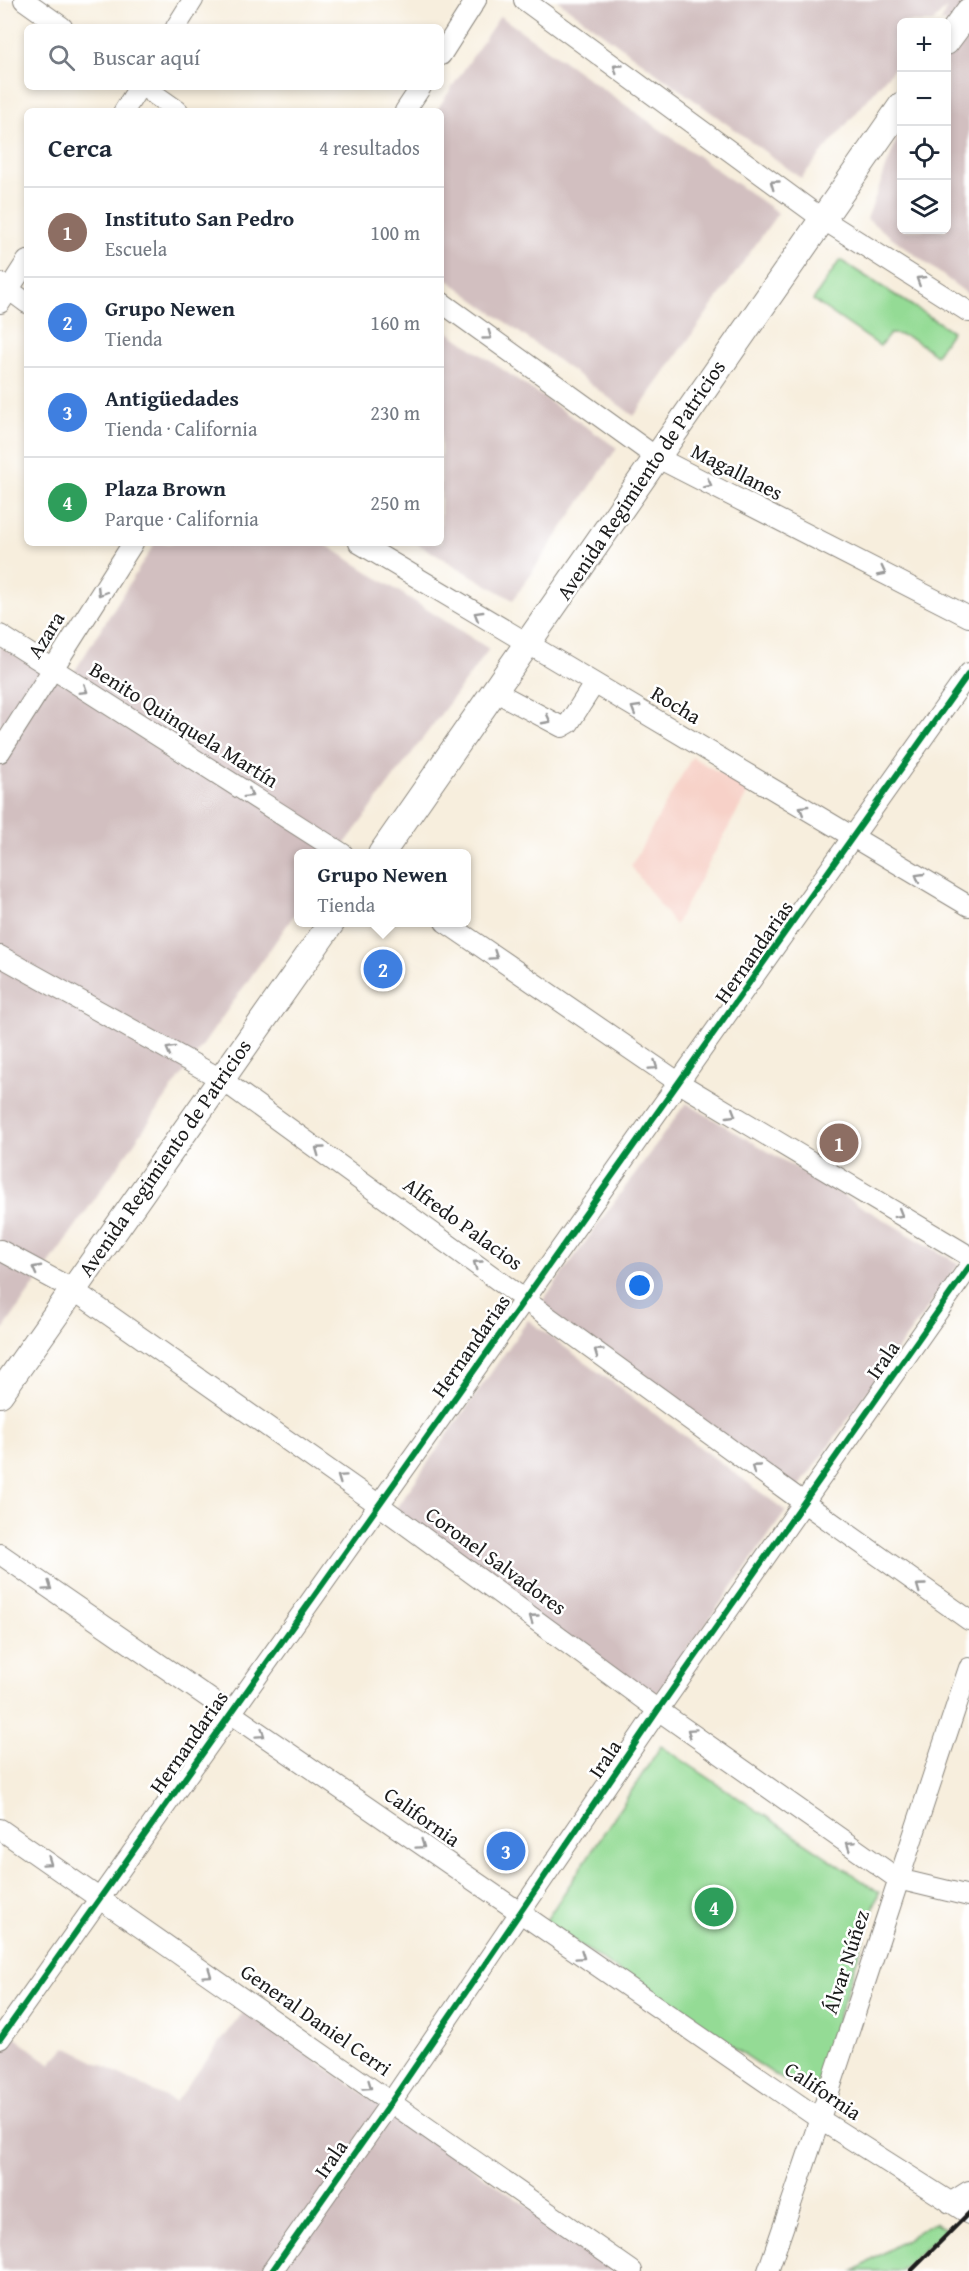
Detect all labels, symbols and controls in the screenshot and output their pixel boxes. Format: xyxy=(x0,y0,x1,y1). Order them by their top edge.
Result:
map controls xyxy=(897,18,951,234)
button: + xyxy=(897,18,951,72)
search box xyxy=(24,24,444,90)
icon: search xyxy=(45,41,78,74)
text: Buscar aquí xyxy=(93,41,200,73)
one-way arrow xyxy=(612,64,623,75)
button: − xyxy=(897,72,951,126)
button: locate xyxy=(897,126,951,180)
text: Cerca xyxy=(48,128,112,167)
text: 4 resultados xyxy=(319,133,420,162)
one-way arrow xyxy=(769,180,780,191)
button: layers xyxy=(897,180,951,234)
text: Instituto San Pedro xyxy=(105,202,294,234)
text: 1 xyxy=(62,218,73,247)
text: 100 m xyxy=(370,218,420,247)
text: Escuela xyxy=(105,234,167,263)
one-way arrow xyxy=(915,277,926,288)
text: Grupo Newen xyxy=(105,292,235,324)
text: 2 xyxy=(62,308,73,337)
text: 160 m xyxy=(370,308,420,337)
text: Tienda xyxy=(105,324,163,353)
one-way arrow xyxy=(482,329,493,340)
street label: Avenida Regimiento de Patricios xyxy=(548,353,733,606)
text: Antigüedades xyxy=(105,382,239,414)
text: 3 xyxy=(62,398,73,427)
text: 230 m xyxy=(370,398,420,427)
text: Tienda · California xyxy=(105,414,257,443)
street label: Magallanes xyxy=(686,435,788,508)
text: Plaza Brown xyxy=(105,472,226,504)
one-way arrow xyxy=(702,477,712,488)
text: 4 xyxy=(62,488,73,517)
text: 250 m xyxy=(370,488,420,517)
text: Parque · California xyxy=(105,504,259,533)
one-way arrow xyxy=(876,565,887,577)
one-way arrow xyxy=(98,586,109,597)
street label: Azara xyxy=(19,605,72,664)
one-way arrow xyxy=(474,611,484,623)
street label: Benito Quinquela Martín xyxy=(84,654,285,795)
street label: Rocha xyxy=(645,678,707,732)
one-way arrow xyxy=(77,683,88,694)
one-way arrow xyxy=(631,705,641,717)
one-way arrow xyxy=(541,713,551,724)
one-way arrow xyxy=(243,787,253,799)
one-way arrow xyxy=(799,804,809,816)
popup xyxy=(294,849,471,927)
text: Grupo Newen xyxy=(318,858,447,890)
one-way arrow xyxy=(914,872,925,884)
text: Tienda xyxy=(318,890,375,919)
street label: Hernandarias xyxy=(707,894,801,1010)
pin: 2 xyxy=(364,946,403,992)
one-way arrow xyxy=(487,949,498,960)
street label: Avenida Regimiento de Patricios xyxy=(70,1033,259,1283)
one-way arrow xyxy=(166,1046,177,1057)
one-way arrow xyxy=(648,1059,659,1070)
one-way arrow xyxy=(726,1107,736,1119)
pin: 1 xyxy=(820,1120,858,1166)
one-way arrow xyxy=(315,1146,326,1157)
street label: Alfredo Palacios xyxy=(397,1169,530,1278)
one-way arrow xyxy=(893,1207,903,1219)
one-way arrow xyxy=(473,1260,484,1271)
one-way arrow xyxy=(32,1265,42,1276)
your location xyxy=(625,1271,654,1300)
street label: Hernandarias xyxy=(424,1288,518,1404)
street label: Irala xyxy=(858,1334,907,1385)
one-way arrow xyxy=(594,1348,605,1359)
one-way arrow xyxy=(751,1464,762,1475)
one-way arrow xyxy=(337,1474,348,1485)
street label: Coronel Salvadores xyxy=(419,1499,573,1622)
one-way arrow xyxy=(42,1580,53,1591)
one-way arrow xyxy=(916,1583,927,1594)
one-way arrow xyxy=(528,1614,539,1625)
street label: Hernandarias xyxy=(142,1684,236,1800)
one-way arrow xyxy=(254,1727,265,1738)
one-way arrow xyxy=(686,1728,697,1739)
street label: Irala xyxy=(580,1733,629,1784)
street label: California xyxy=(378,1779,467,1854)
pin: 3 xyxy=(486,1828,526,1874)
one-way arrow xyxy=(414,1838,425,1849)
one-way arrow xyxy=(845,1841,856,1852)
one-way arrow xyxy=(42,1855,53,1866)
pin: 4 xyxy=(694,1884,734,1930)
street label: Álvar Núñez xyxy=(814,1906,877,2018)
one-way arrow xyxy=(574,1949,585,1960)
street label: General Daniel Cerri xyxy=(234,1956,398,2083)
one-way arrow xyxy=(202,1967,213,1978)
street label: California xyxy=(779,2053,868,2128)
one-way arrow xyxy=(361,2079,372,2090)
street label: Irala xyxy=(306,2133,355,2184)

